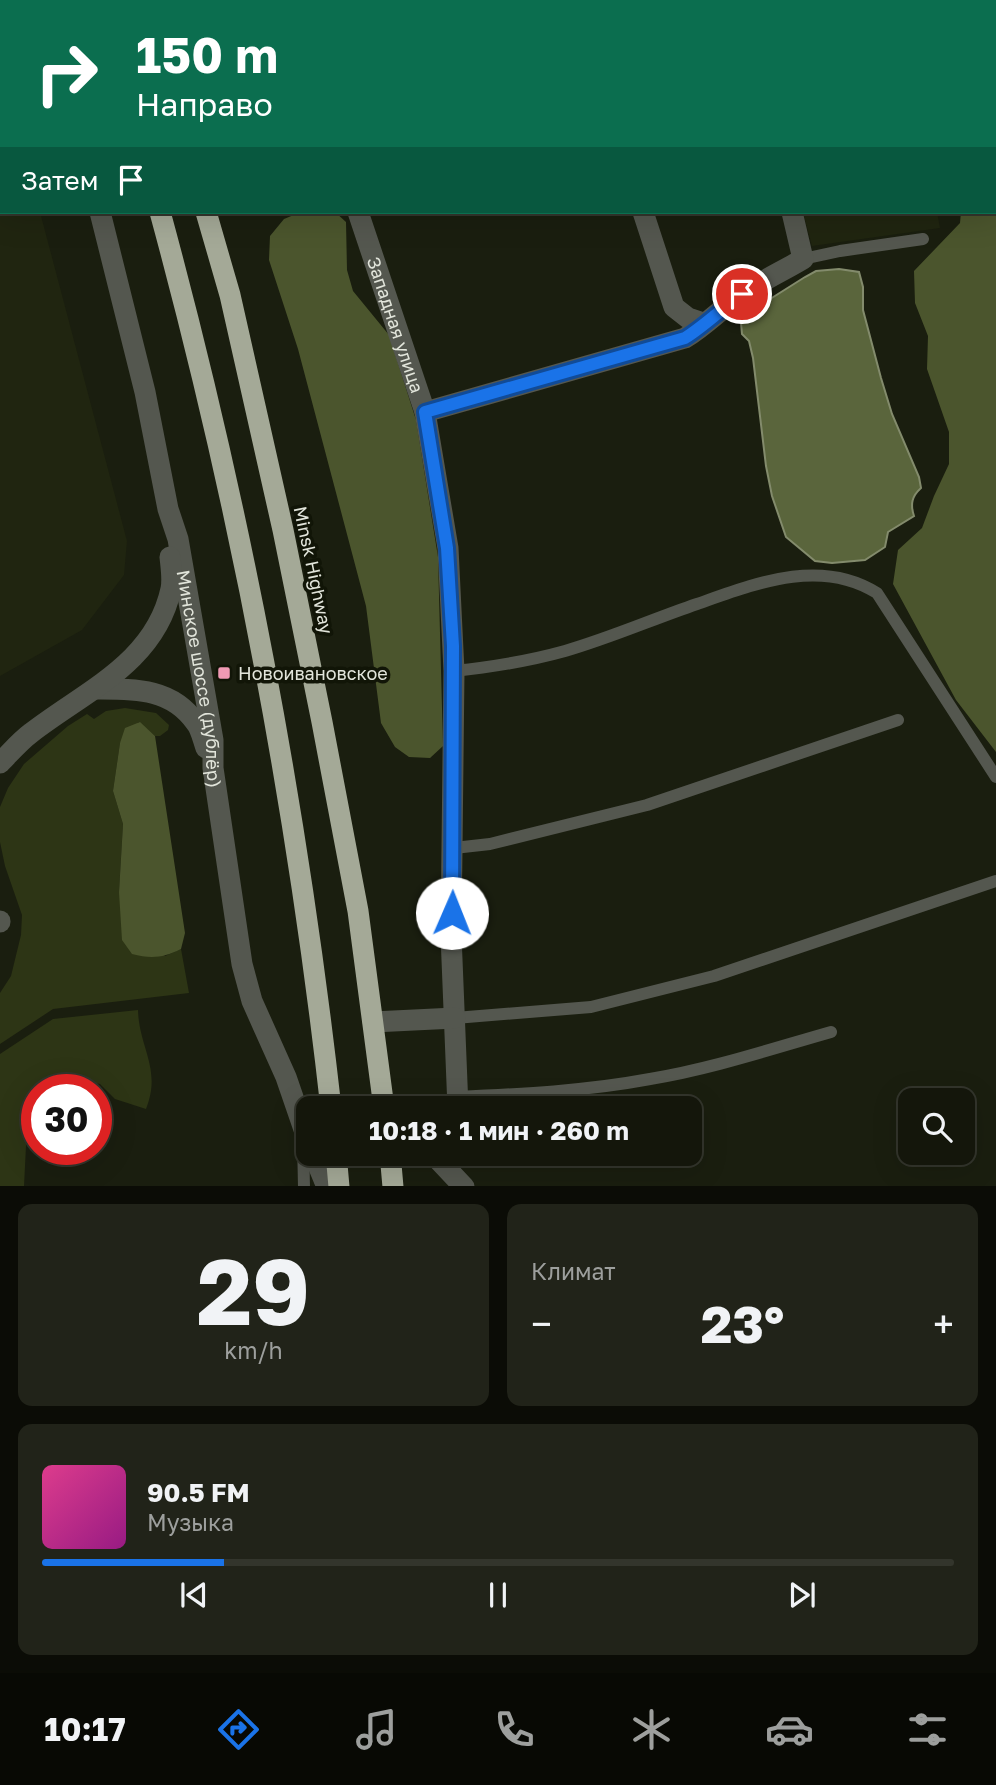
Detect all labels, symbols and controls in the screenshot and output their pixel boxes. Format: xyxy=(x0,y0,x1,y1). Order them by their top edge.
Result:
text: 150 m xyxy=(136,25,278,84)
icon: right xyxy=(21,28,112,119)
text: Направо xyxy=(136,85,273,123)
icon: arrive xyxy=(112,161,150,199)
text: Затем xyxy=(21,165,98,196)
street label: Западная улица xyxy=(363,254,429,396)
pin xyxy=(712,264,772,324)
icon: arrive xyxy=(723,275,761,313)
street label: Minsk Highway xyxy=(290,504,338,636)
street label: Минское шоссе (дублёр) xyxy=(173,568,227,789)
place label: Новоивановское xyxy=(238,662,388,684)
marker: Новоивановское xyxy=(216,665,232,681)
position arrow xyxy=(415,876,489,950)
speed limit sign: 30 xyxy=(21,1074,112,1165)
map controls xyxy=(898,1088,975,1165)
button: search xyxy=(898,1088,975,1165)
text: 10:18 · 1 мин · 260 m xyxy=(369,1115,629,1146)
text: 29 xyxy=(197,1236,310,1345)
text: Климат xyxy=(531,1257,616,1285)
text: 23° xyxy=(701,1292,784,1354)
text: − xyxy=(531,1301,552,1346)
text: + xyxy=(933,1301,954,1346)
text: km/h xyxy=(224,1336,283,1364)
text: 90.5 FM xyxy=(147,1477,250,1508)
text: Музыка xyxy=(147,1508,234,1536)
icon: previous xyxy=(175,1576,213,1614)
icon: pause xyxy=(479,1576,517,1614)
icon: next xyxy=(783,1576,821,1614)
icon: directions xyxy=(214,1705,263,1754)
icon: music xyxy=(352,1705,401,1754)
icon: phone xyxy=(490,1705,539,1754)
icon: climate xyxy=(627,1705,676,1754)
icon: car xyxy=(765,1705,814,1754)
icon: filters xyxy=(903,1705,952,1754)
text: 10:17 xyxy=(44,1710,126,1748)

